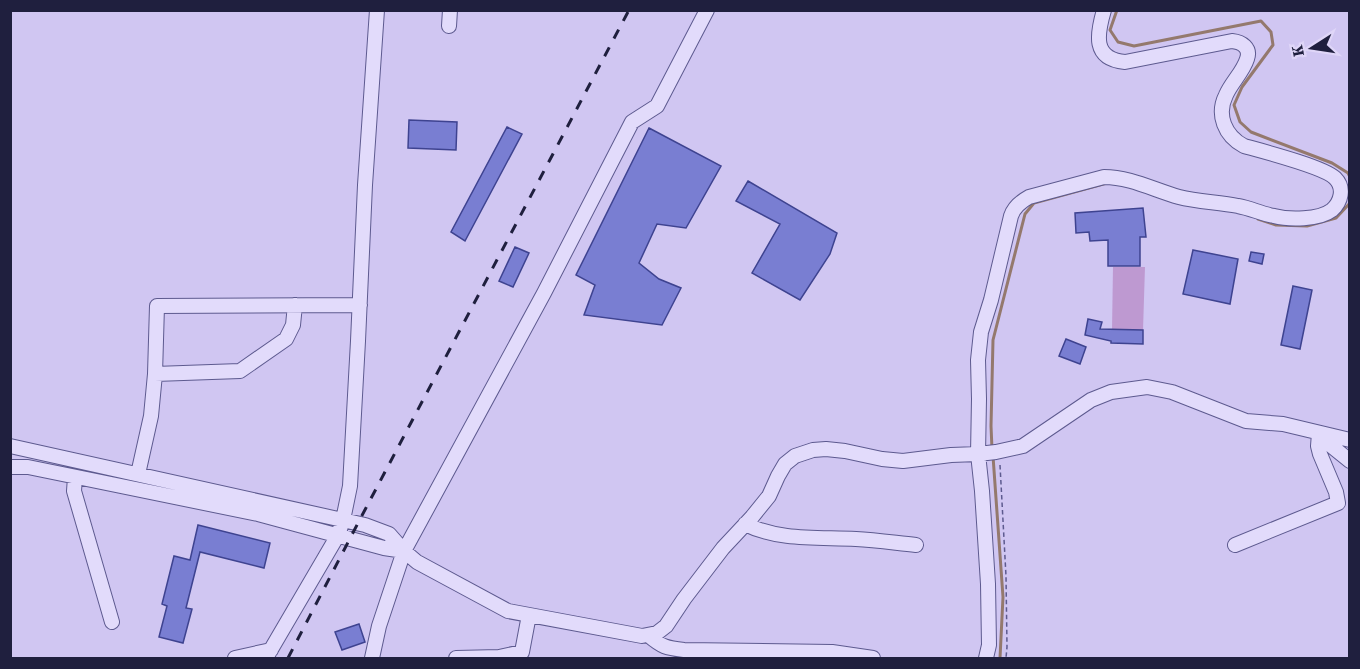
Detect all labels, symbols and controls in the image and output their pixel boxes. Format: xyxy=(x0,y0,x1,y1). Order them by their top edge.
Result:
north arrow xyxy=(1282,18,1342,78)
text: K xyxy=(1285,43,1309,59)

